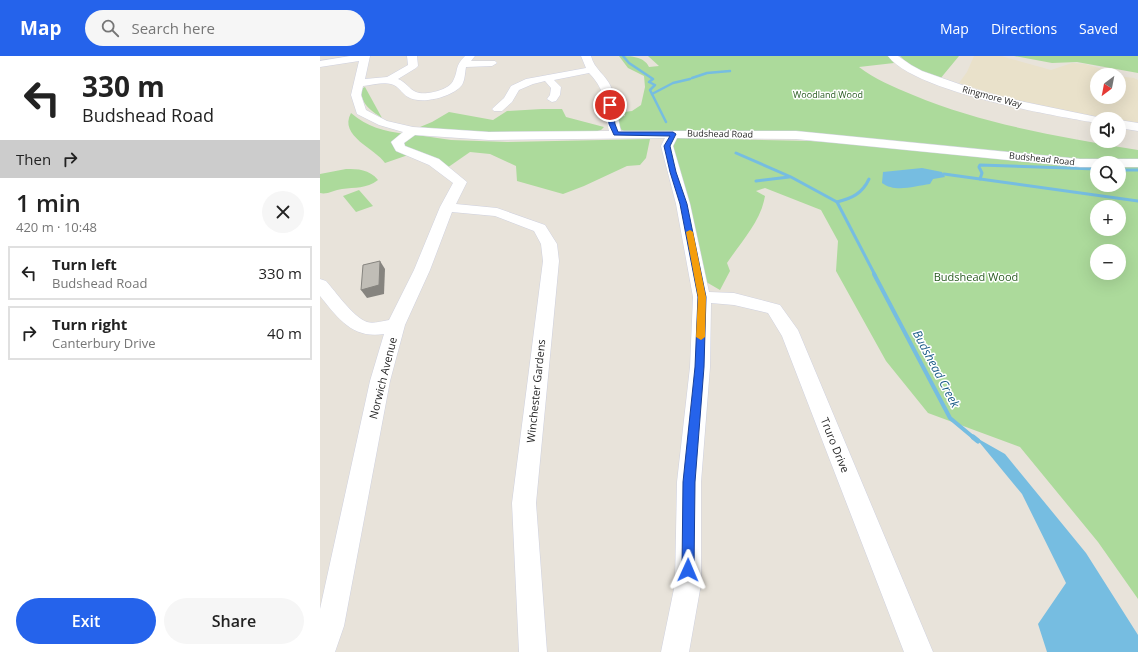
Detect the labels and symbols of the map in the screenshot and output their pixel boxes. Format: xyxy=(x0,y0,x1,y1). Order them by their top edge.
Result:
north arrow xyxy=(1090,68,1126,104)
street label: Ringmore Way xyxy=(961,82,1024,111)
pin xyxy=(593,88,627,122)
park label: Woodland Wood xyxy=(793,88,863,101)
street label: Budshead Road xyxy=(687,126,753,141)
street label: Budshead Road xyxy=(1009,149,1076,168)
park label: Budshead Wood xyxy=(934,269,1018,284)
water label: Budshead Creek xyxy=(909,327,965,412)
street label: Norwich Avenue xyxy=(365,335,400,420)
street label: Winchester Gardens xyxy=(523,338,548,443)
street label: Truro Drive xyxy=(818,415,853,475)
position arrow xyxy=(667,549,709,591)

